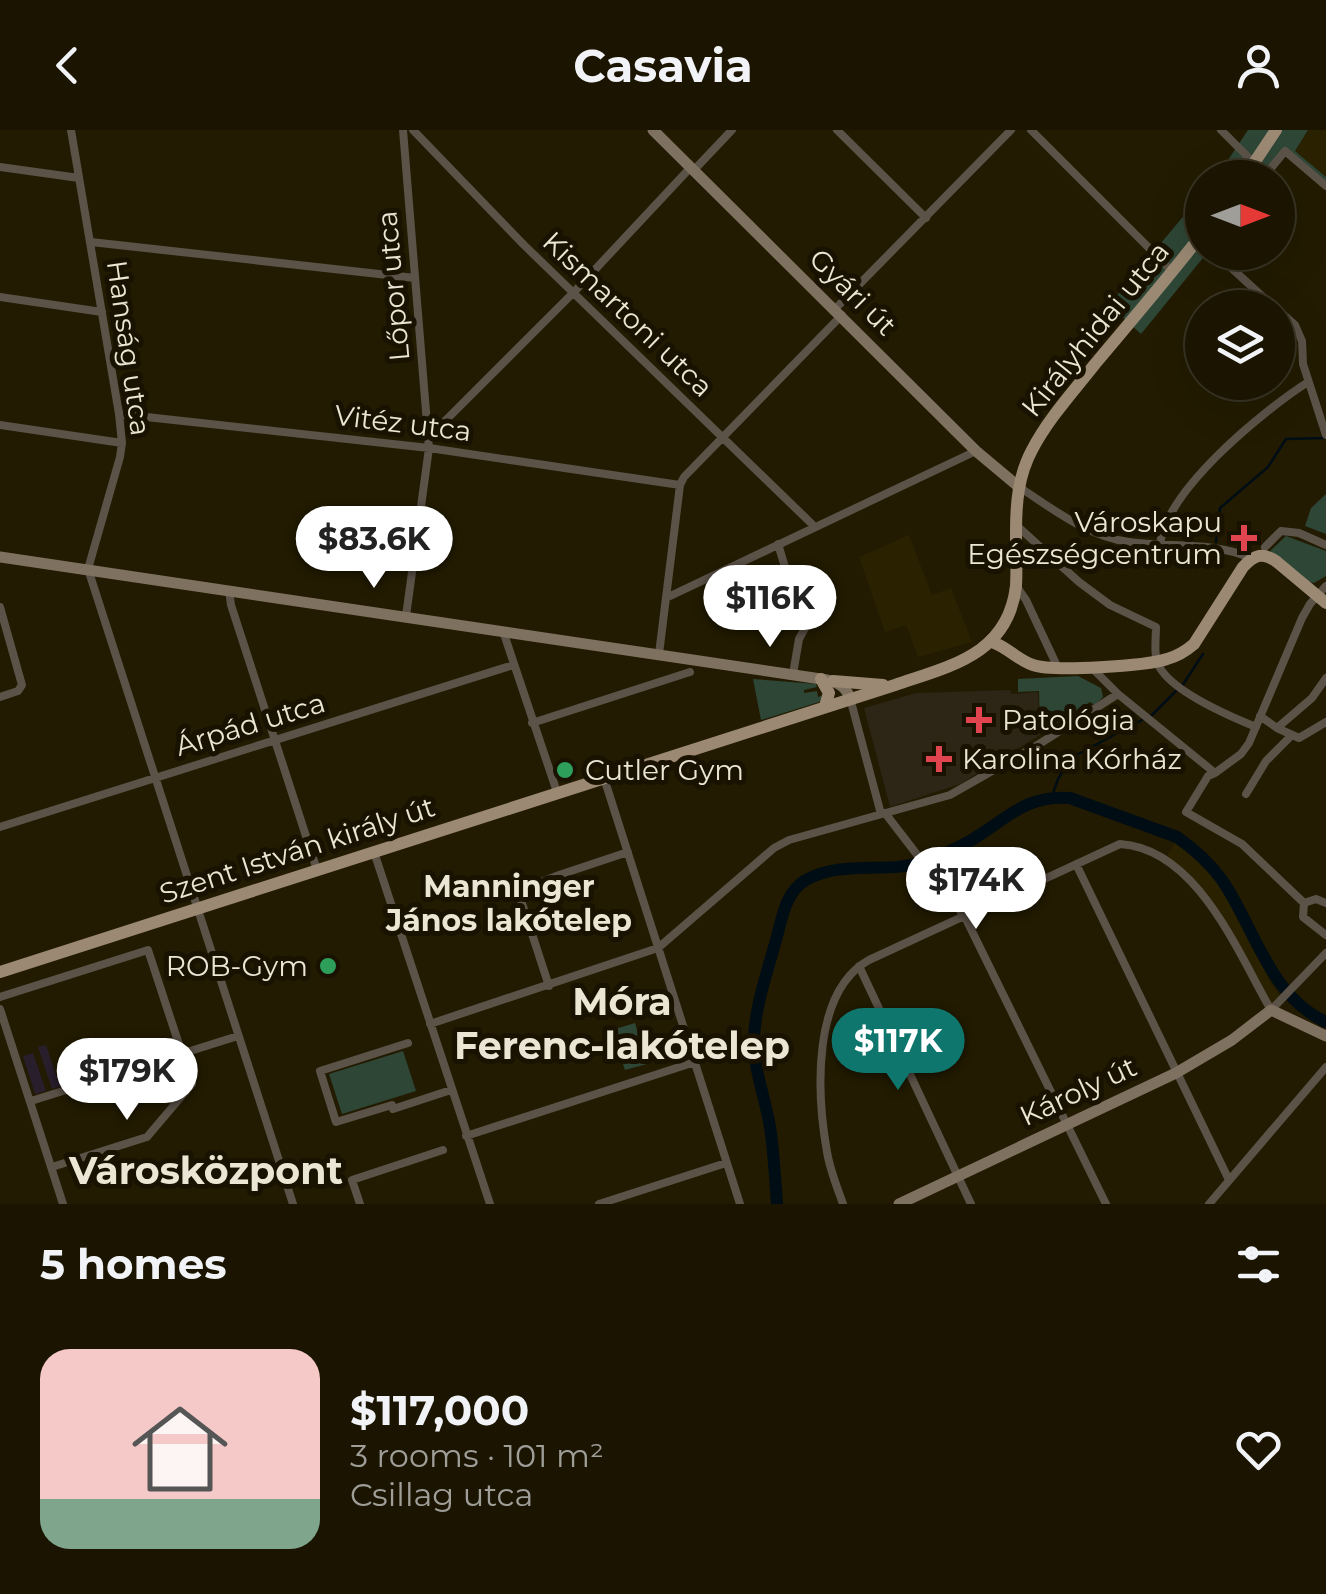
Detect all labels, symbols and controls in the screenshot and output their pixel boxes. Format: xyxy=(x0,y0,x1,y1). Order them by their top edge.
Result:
icon: back xyxy=(40,38,95,93)
text: Casavia xyxy=(573,38,753,93)
icon: person xyxy=(1231,38,1286,93)
north arrow xyxy=(1185,160,1295,270)
map controls xyxy=(1185,160,1295,400)
street label: Lőpor utca xyxy=(369,209,417,363)
street label: Kismartoni utca xyxy=(536,224,720,404)
street label: Királyhidai utca xyxy=(1014,235,1176,423)
street label: Gyári út xyxy=(802,241,904,343)
street label: Hanság utca xyxy=(100,258,158,438)
button: layers xyxy=(1185,290,1295,400)
street label: Vitéz utca xyxy=(333,398,473,448)
place label: Városkapu Egészségcentrum xyxy=(967,505,1222,571)
pin: $83.6K xyxy=(293,506,455,591)
text: $83.6K xyxy=(318,519,430,558)
marker: Városkapu Egészségcentrum xyxy=(1231,525,1257,551)
pin: $116K xyxy=(700,565,840,650)
text: $116K xyxy=(725,578,815,617)
street label: Árpád utca xyxy=(171,685,329,763)
place label: Patológia xyxy=(1002,703,1135,737)
marker: Patológia xyxy=(966,707,992,733)
place label: Karolina Kórház xyxy=(962,742,1182,776)
marker: Karolina Kórház xyxy=(926,746,952,772)
place label: Cutler Gym xyxy=(585,753,744,787)
marker: Cutler Gym xyxy=(554,759,576,781)
street label: Szent István király út xyxy=(155,789,439,911)
pin: $174K xyxy=(906,847,1046,932)
text: $174K xyxy=(928,860,1024,899)
district label: Manninger János lakótelep xyxy=(385,868,632,939)
place label: ROB-Gym xyxy=(166,949,308,983)
marker: ROB-Gym xyxy=(317,955,339,977)
district label: Móra Ferenc-lakótelep xyxy=(454,978,790,1069)
pin: $117K xyxy=(828,1008,968,1093)
text: $117K xyxy=(854,1021,942,1060)
pin: $179K xyxy=(57,1038,197,1123)
street label: Károly út xyxy=(1014,1049,1142,1133)
text: $179K xyxy=(79,1051,175,1090)
district label: Városközpont xyxy=(68,1147,343,1194)
icon: filters xyxy=(1231,1237,1286,1292)
text: 5 homes xyxy=(40,1238,227,1290)
text: $117,000 xyxy=(350,1384,529,1436)
icon: home xyxy=(120,1389,240,1509)
icon: heart xyxy=(1231,1422,1286,1477)
text: 3 rooms · 101 m² xyxy=(350,1436,604,1475)
text: Csillag utca xyxy=(350,1475,533,1514)

